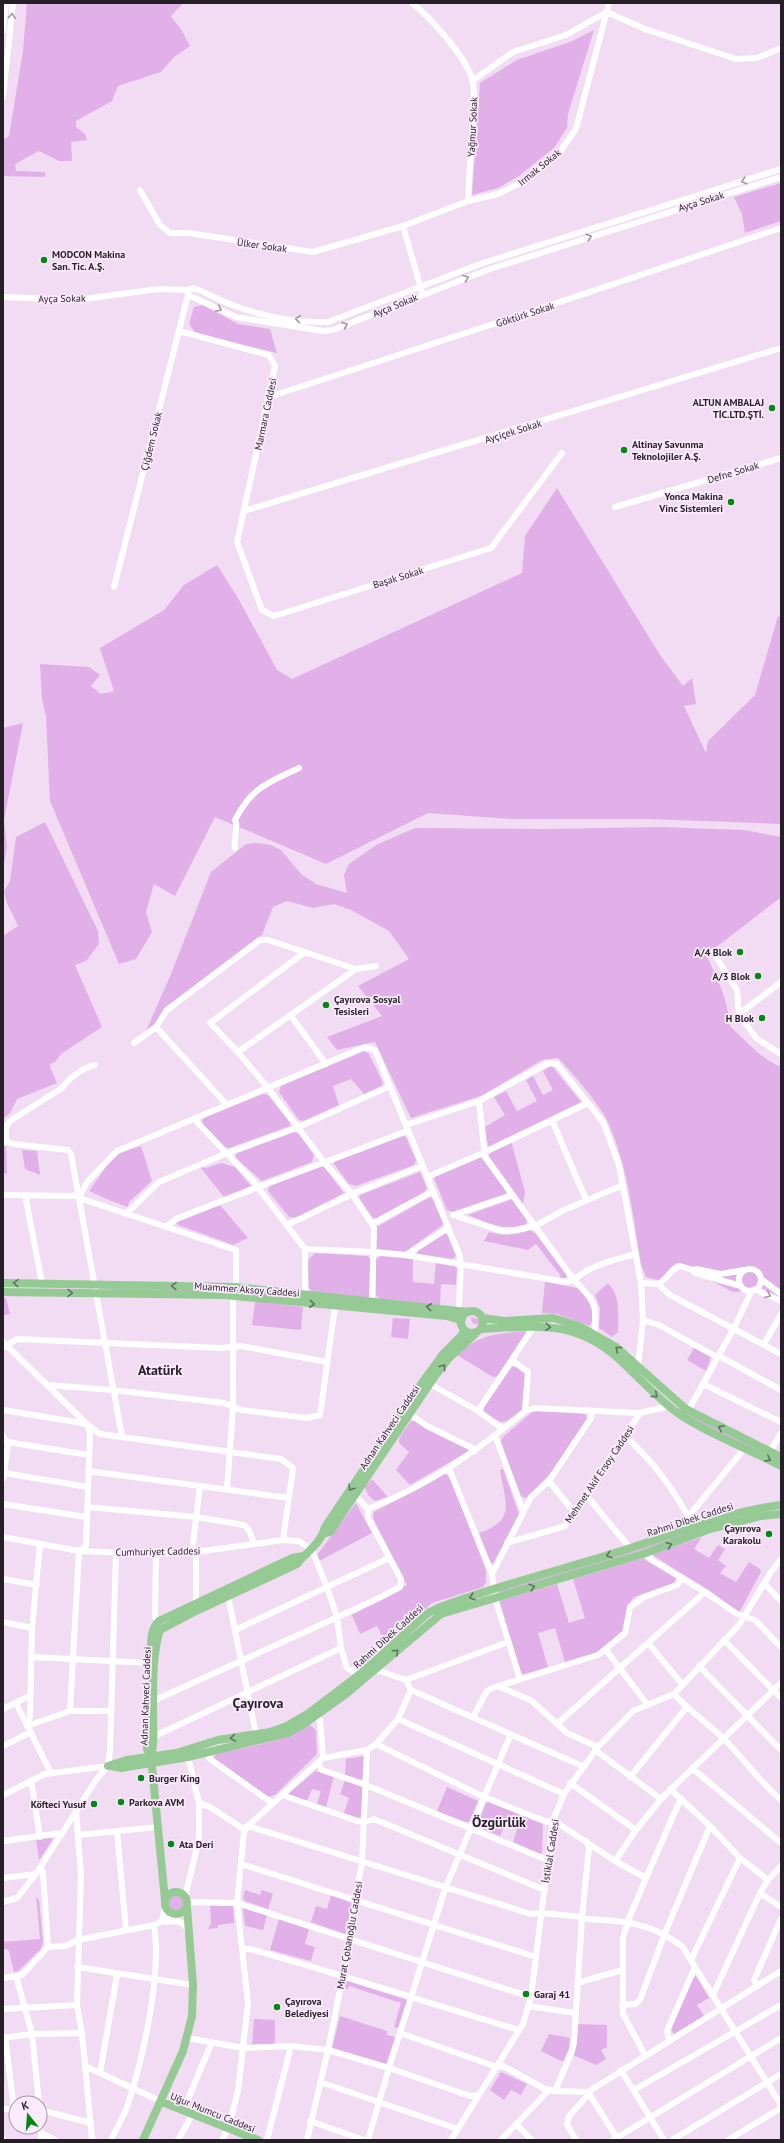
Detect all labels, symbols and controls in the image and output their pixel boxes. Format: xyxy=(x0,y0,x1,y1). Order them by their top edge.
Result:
one-way arrow xyxy=(7,13,16,19)
street label: Yağmur Sokak xyxy=(464,97,481,157)
street label: Irmak Sokak xyxy=(515,146,564,189)
one-way arrow xyxy=(740,176,747,185)
street label: Ayça Sokak xyxy=(677,188,726,215)
one-way arrow xyxy=(586,233,593,241)
street label: Ülker Sokak xyxy=(236,236,288,255)
place label: MODCON Makina San. Tic. A.Ş. xyxy=(52,248,125,273)
marker: MODCON Makina San. Tic. A.Ş. xyxy=(39,255,49,265)
one-way arrow xyxy=(462,274,469,282)
street label: Ayça Sokak xyxy=(371,290,420,320)
street label: Ayça Sokak xyxy=(38,292,86,305)
street label: Göktürk Sokak xyxy=(494,299,556,330)
one-way arrow xyxy=(214,304,222,312)
one-way arrow xyxy=(295,315,301,324)
one-way arrow xyxy=(340,322,348,330)
street label: Marmara Caddesi xyxy=(251,377,280,451)
place label: ALTUN AMBALAJ TİC.LTD.ŞTİ. xyxy=(693,396,765,421)
marker: ALTUN AMBALAJ TİC.LTD.ŞTİ. xyxy=(767,403,777,413)
street label: Çiğdem Sokak xyxy=(138,410,165,472)
street label: Ayçiçek Sokak xyxy=(483,417,543,446)
place label: Altinay Savunma Teknolojiler A.Ş. xyxy=(632,438,703,463)
marker: Altinay Savunma Teknolojiler A.Ş. xyxy=(619,445,629,455)
street label: Defne Sokak xyxy=(706,458,761,486)
place label: Yonca Makina Vinc Sistemleri xyxy=(658,490,723,515)
marker: Yonca Makina Vinc Sistemleri xyxy=(726,497,736,507)
street label: Başak Sokak xyxy=(371,564,425,591)
place label: A/4 Blok xyxy=(695,946,732,959)
marker: A/4 Blok xyxy=(735,947,745,957)
place label: A/3 Blok xyxy=(713,970,750,983)
marker: A/3 Blok xyxy=(753,971,763,981)
place label: Çayırova Sosyal Tesisleri xyxy=(334,993,401,1018)
marker: Çayırova Sosyal Tesisleri xyxy=(321,1000,331,1010)
place label: H Blok xyxy=(726,1012,754,1025)
marker: H Blok xyxy=(757,1013,767,1023)
one-way arrow xyxy=(13,1279,19,1287)
street label: Muammer Aksoy Caddesi xyxy=(194,1279,300,1300)
one-way arrow xyxy=(171,1282,177,1290)
one-way arrow xyxy=(67,1289,73,1297)
one-way arrow xyxy=(765,1290,772,1298)
one-way arrow xyxy=(308,1299,315,1308)
one-way arrow xyxy=(426,1303,432,1312)
one-way arrow xyxy=(545,1322,552,1331)
one-way arrow xyxy=(616,1347,623,1354)
district label: Atatürk xyxy=(138,1361,182,1379)
one-way arrow xyxy=(438,1364,445,1371)
street label: Adnan Kahveci Caddesi xyxy=(356,1383,422,1472)
one-way arrow xyxy=(651,1390,658,1397)
street label: Mehmet Akif Ersoy Caddesi xyxy=(562,1423,637,1526)
one-way arrow xyxy=(717,1425,725,1433)
one-way arrow xyxy=(763,1454,771,1462)
one-way arrow xyxy=(348,1484,355,1491)
street label: Rahmi Dibek Caddesi xyxy=(645,1499,735,1540)
place label: Çayırova Karakolu xyxy=(723,1522,761,1547)
marker: Çayırova Karakolu xyxy=(764,1529,774,1539)
one-way arrow xyxy=(666,1541,673,1549)
street label: Cumhuriyet Caddesi xyxy=(115,1544,201,1559)
one-way arrow xyxy=(606,1550,613,1559)
one-way arrow xyxy=(528,1583,535,1592)
one-way arrow xyxy=(468,1592,475,1601)
street label: Rahmi Dibek Caddesi xyxy=(351,1601,426,1671)
street label: Adnan Kahveci Caddesi xyxy=(137,1646,154,1746)
one-way arrow xyxy=(391,1650,399,1657)
district label: Çayırova xyxy=(233,1694,284,1712)
one-way arrow xyxy=(229,1733,236,1742)
place label: Burger King xyxy=(149,1772,200,1785)
marker: Burger King xyxy=(136,1773,146,1783)
place label: Parkova AVM xyxy=(129,1796,184,1809)
marker: Parkova AVM xyxy=(116,1797,126,1807)
place label: Köfteci Yusuf xyxy=(31,1798,87,1811)
marker: Köfteci Yusuf xyxy=(89,1799,99,1809)
district label: Özgürlük xyxy=(472,1813,526,1831)
street label: İstiklal Caddesi xyxy=(539,1818,562,1884)
place label: Ata Deri xyxy=(179,1838,214,1851)
marker: Ata Deri xyxy=(166,1839,176,1849)
street label: Murat Çobanoğlu Caddesi xyxy=(334,1880,365,1990)
place label: Garaj 41 xyxy=(534,1988,570,2001)
marker: Garaj 41 xyxy=(521,1989,531,1999)
place label: Çayırova Belediyesi xyxy=(285,1995,329,2020)
marker: Çayırova Belediyesi xyxy=(272,2002,282,2012)
street label: Uğur Mumcu Caddesi xyxy=(168,2089,257,2135)
north arrow xyxy=(8,2095,48,2135)
text: K xyxy=(20,2098,31,2113)

